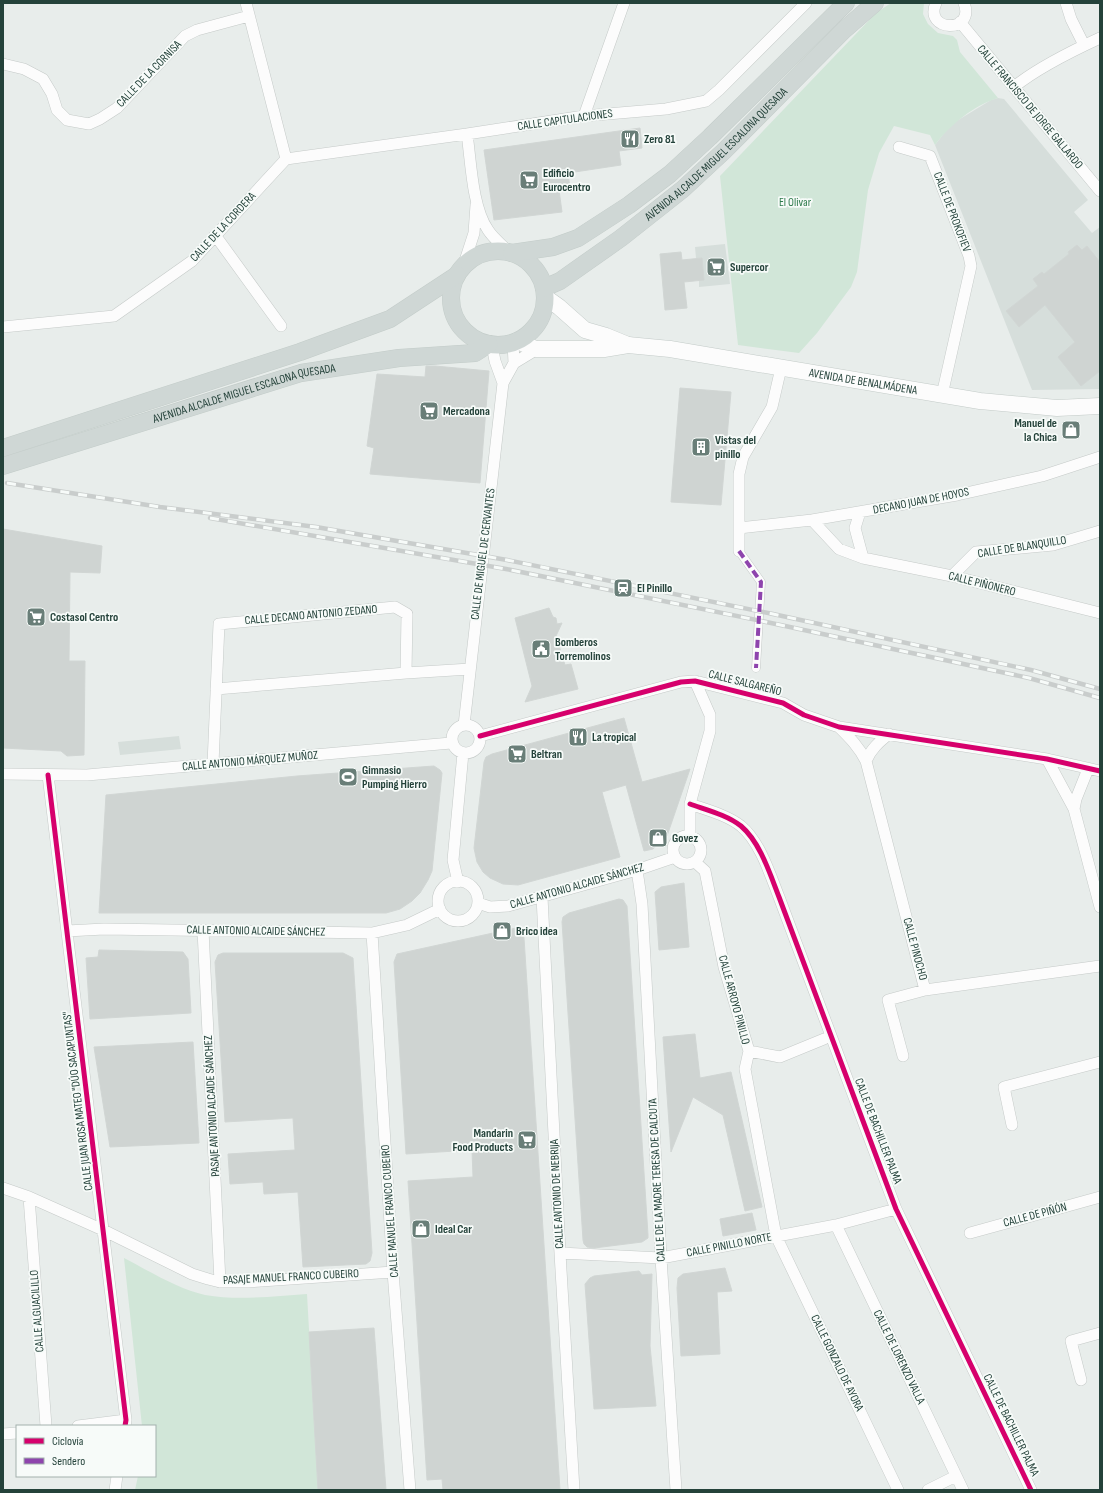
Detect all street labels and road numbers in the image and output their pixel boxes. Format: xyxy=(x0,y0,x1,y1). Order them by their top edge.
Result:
street label: CALLE DE LA CORNISA xyxy=(113,37,185,111)
street label: CALLE FRANCISCO DE JORGE GALLARDO xyxy=(974,42,1086,172)
street label: AVENIDA ALCALDE MIGUEL ESCALONA QUESADA xyxy=(641,84,791,225)
street label: CALLE CAPITULACIONES xyxy=(516,106,614,134)
street label: CALLE DE PROKOFIEV xyxy=(930,170,974,255)
street label: CALLE DE LA CORDERA xyxy=(187,188,260,265)
street label: AVENIDA ALCALDE MIGUEL ESCALONA QUESADA xyxy=(150,360,337,427)
street label: AVENIDA DE BENALMÁDENA xyxy=(807,365,919,398)
street label: DECANO JUAN DE HOYOS xyxy=(872,484,970,518)
street label: CALLE DE MIGUEL DE CERVANTES xyxy=(467,487,499,621)
street label: CALLE DE BLANQUILLO xyxy=(977,533,1067,561)
street label: CALLE PIÑONERO xyxy=(947,568,1017,600)
street label: CALLE DECANO ANTONIO ZEDANO xyxy=(244,602,378,628)
street label: CALLE SALGAREÑO xyxy=(707,667,783,699)
street label: CALLE ANTONIO MÁRQUEZ MUÑOZ xyxy=(181,748,319,774)
street label: CALLE ANTONIO ALCAIDE SÁNCHEZ xyxy=(508,860,646,912)
street label: CALLE PINOCHO xyxy=(899,916,931,982)
street label: CALLE ANTONIO ALCAIDE SÁNCHEZ xyxy=(187,922,325,940)
street label: CALLE ARROYO PINILLO xyxy=(715,954,753,1046)
street label: CALLE JUAN ROSA MATEO "DÚO SACAPUNTAS" xyxy=(60,1010,96,1192)
street label: PASAJE ANTONIO ALCAIDE SÁNCHEZ xyxy=(201,1035,223,1177)
street label: CALLE DE BACHILLER PALMA xyxy=(851,1076,905,1187)
street label: CALLE DE LA MADRE TERESA DE CALCUTA xyxy=(645,1097,669,1262)
street label: CALLE ANTONIO DE NEBRIJA xyxy=(547,1138,567,1249)
street label: CALLE MANUEL FRANCO CUBEIRO xyxy=(378,1144,402,1278)
street label: CALLE DE PIÑÓN xyxy=(1002,1199,1068,1231)
street label: CALLE PINILLO NORTE xyxy=(685,1229,773,1261)
street label: PASAJE MANUEL FRANCO CUBEIRO xyxy=(223,1266,359,1288)
street label: CALLE ALGUACILILLO xyxy=(27,1269,47,1353)
street label: CALLE DE LORENZO VALLA xyxy=(870,1307,929,1407)
street label: CALLE GONZALO DE AYORA xyxy=(807,1312,867,1415)
street label: CALLE DE BACHILLER PALMA xyxy=(980,1371,1043,1479)

